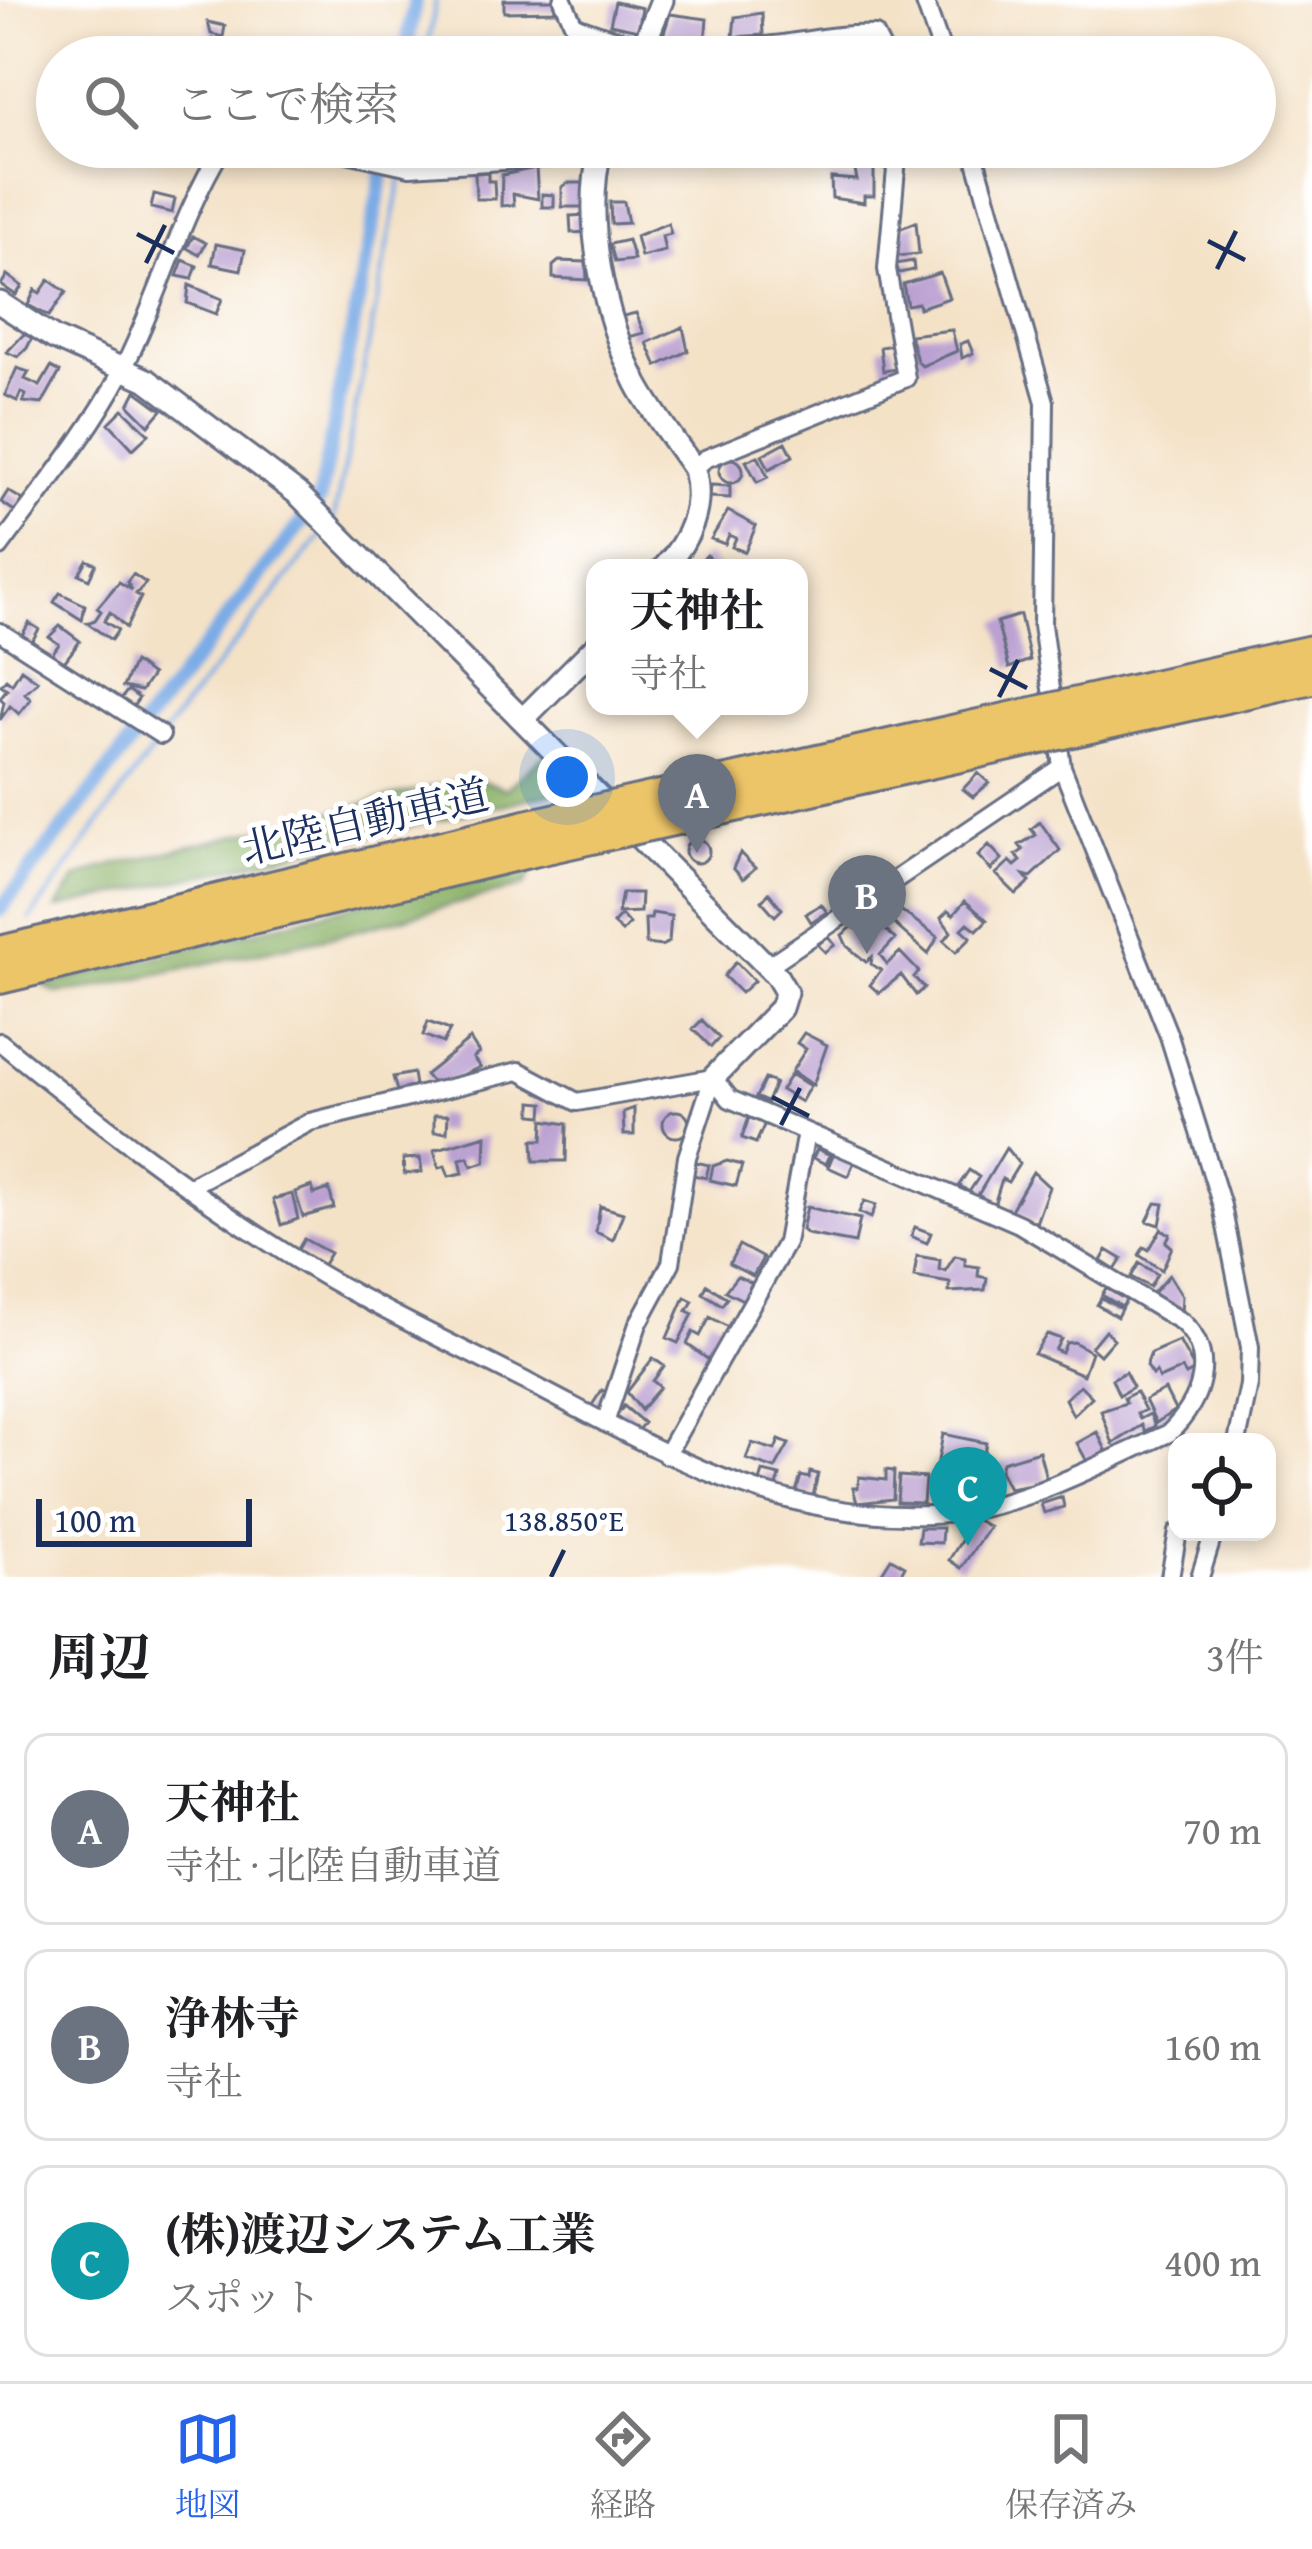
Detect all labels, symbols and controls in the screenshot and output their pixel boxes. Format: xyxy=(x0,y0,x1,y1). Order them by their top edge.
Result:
search box xyxy=(36,36,1276,168)
icon: search xyxy=(78,69,144,135)
text: ここで検索 xyxy=(174,71,399,136)
popup xyxy=(586,559,808,715)
text: 天神社 xyxy=(629,577,765,642)
text: 寺社 xyxy=(629,644,708,701)
your location xyxy=(537,747,597,807)
pin: A xyxy=(658,754,736,853)
street label: 北陸自動車道 xyxy=(235,762,495,879)
pin: B xyxy=(828,855,906,954)
map controls xyxy=(1168,1433,1276,1541)
button: locate xyxy=(1168,1433,1276,1541)
pin: C xyxy=(929,1447,1007,1546)
scale bar xyxy=(36,1493,252,1546)
text: 100 m xyxy=(54,1496,136,1544)
text: 138.850°E xyxy=(504,1498,624,1542)
text: 周辺 xyxy=(48,1619,150,1694)
text: 3件 xyxy=(1206,1628,1264,1685)
text: 天神社 xyxy=(165,1769,300,1834)
text: A xyxy=(78,1801,102,1858)
text: 70 m xyxy=(1183,1801,1261,1858)
text: 寺社 · 北陸自動車道 xyxy=(165,1836,501,1893)
text: 浄林寺 xyxy=(165,1985,300,2050)
text: B xyxy=(78,2017,102,2074)
text: 160 m xyxy=(1164,2017,1261,2074)
text: 寺社 xyxy=(165,2052,243,2109)
text: (株)渡辺システム工業 xyxy=(165,2201,596,2266)
text: C xyxy=(79,2233,101,2290)
text: 400 m xyxy=(1164,2233,1261,2290)
text: スポット xyxy=(165,2268,321,2325)
tab: 地図 xyxy=(175,2406,241,2528)
tab: 経路 xyxy=(590,2406,656,2528)
tab: 保存済み xyxy=(1005,2406,1137,2528)

